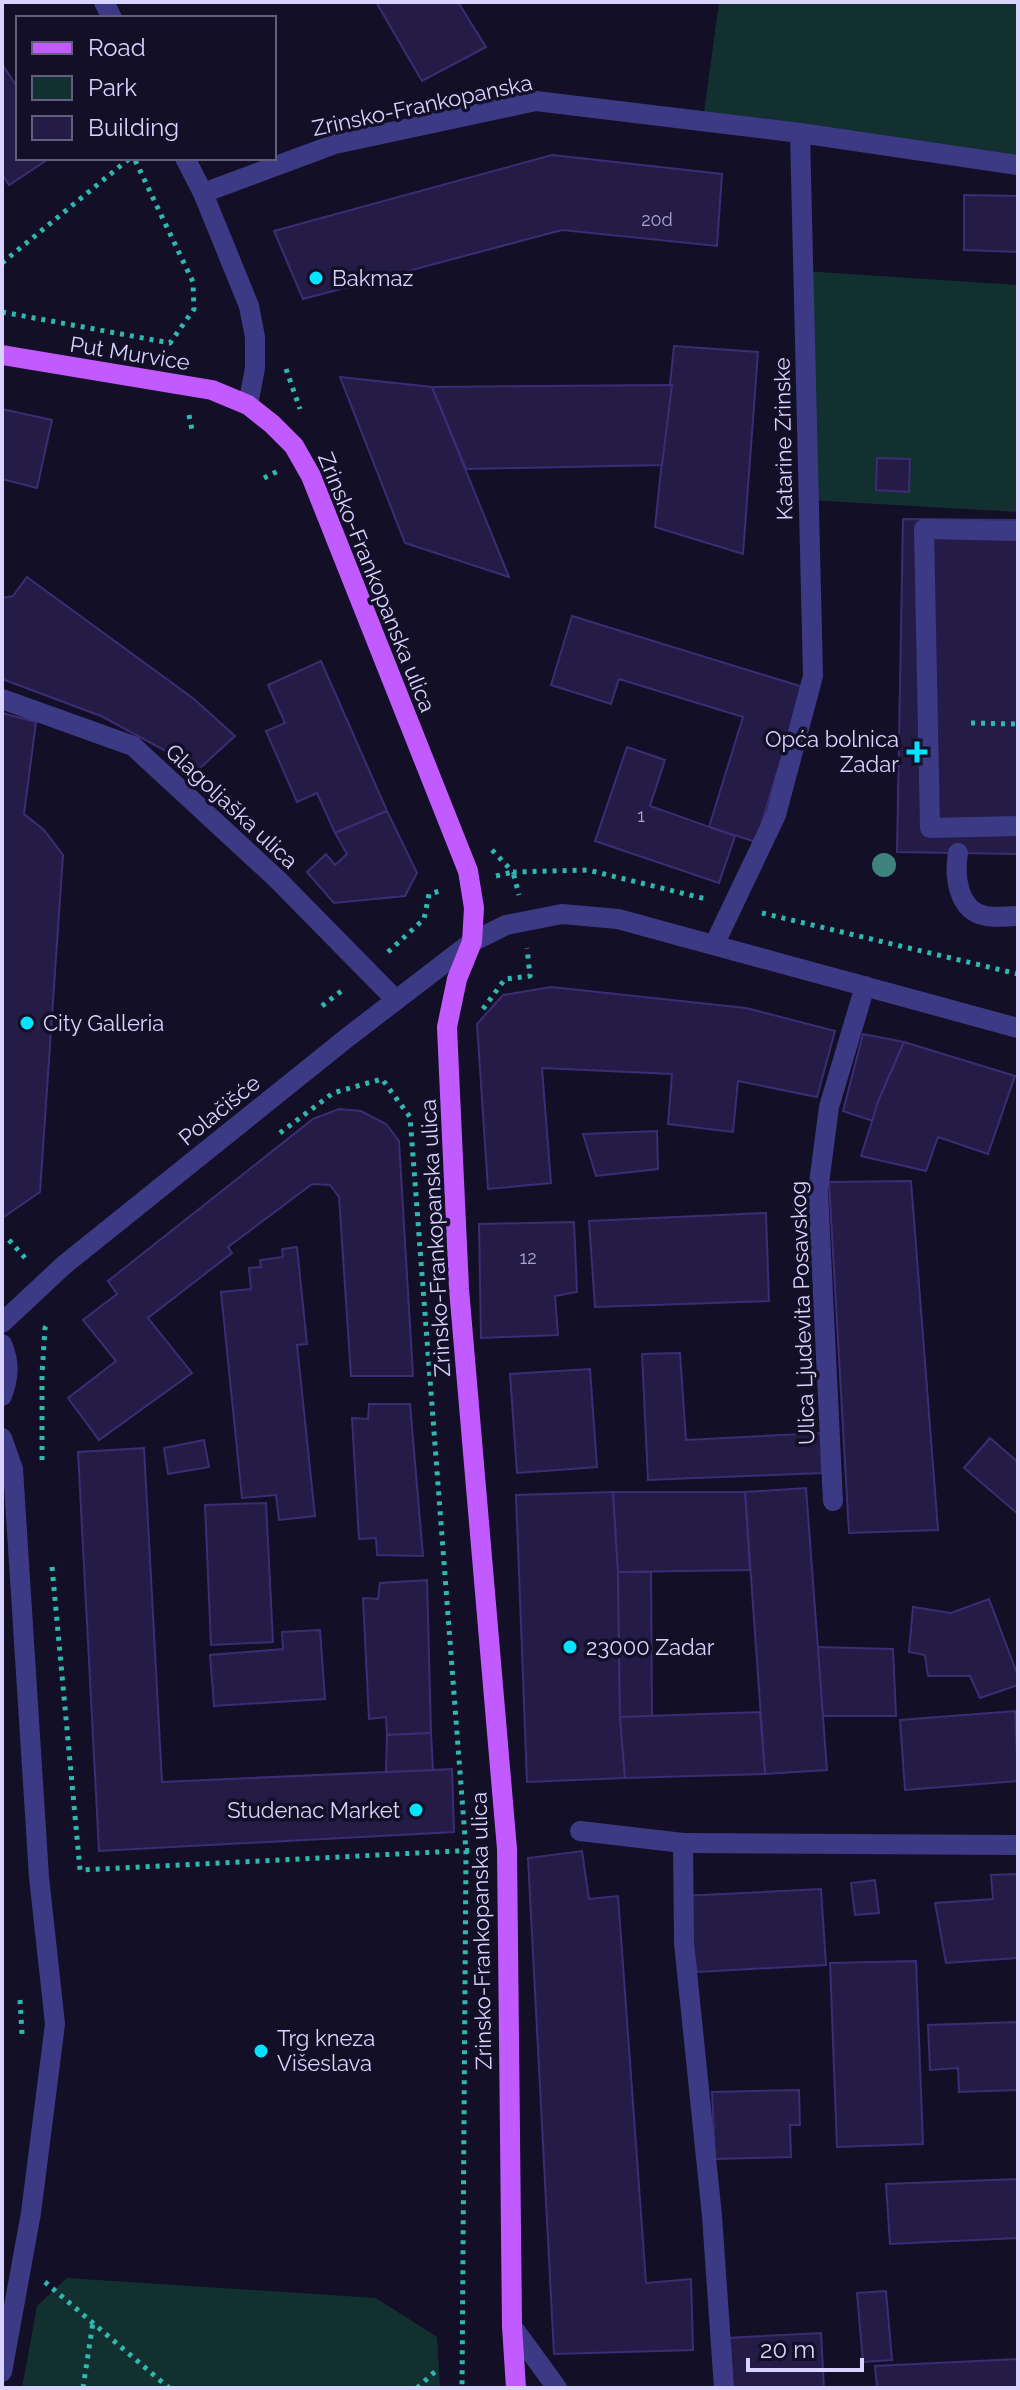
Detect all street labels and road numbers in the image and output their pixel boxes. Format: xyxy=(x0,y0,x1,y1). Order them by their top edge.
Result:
street label: Zrinsko-Frankopanska xyxy=(310,69,534,141)
street label: Put Murvice xyxy=(68,331,192,375)
street label: Katarine Zrinske xyxy=(769,357,797,521)
street label: Zrinsko-Frankopanska ulica xyxy=(313,448,441,716)
street label: Glagoljaška ulica xyxy=(161,738,303,874)
street label: Polačišće xyxy=(173,1069,265,1151)
street label: Zrinsko-Frankopanska ulica xyxy=(415,1099,455,1377)
street label: Ulica Ljudevita Posavskog xyxy=(784,1181,820,1445)
street label: Zrinsko-Frankopanska ulica xyxy=(466,1792,496,2070)

